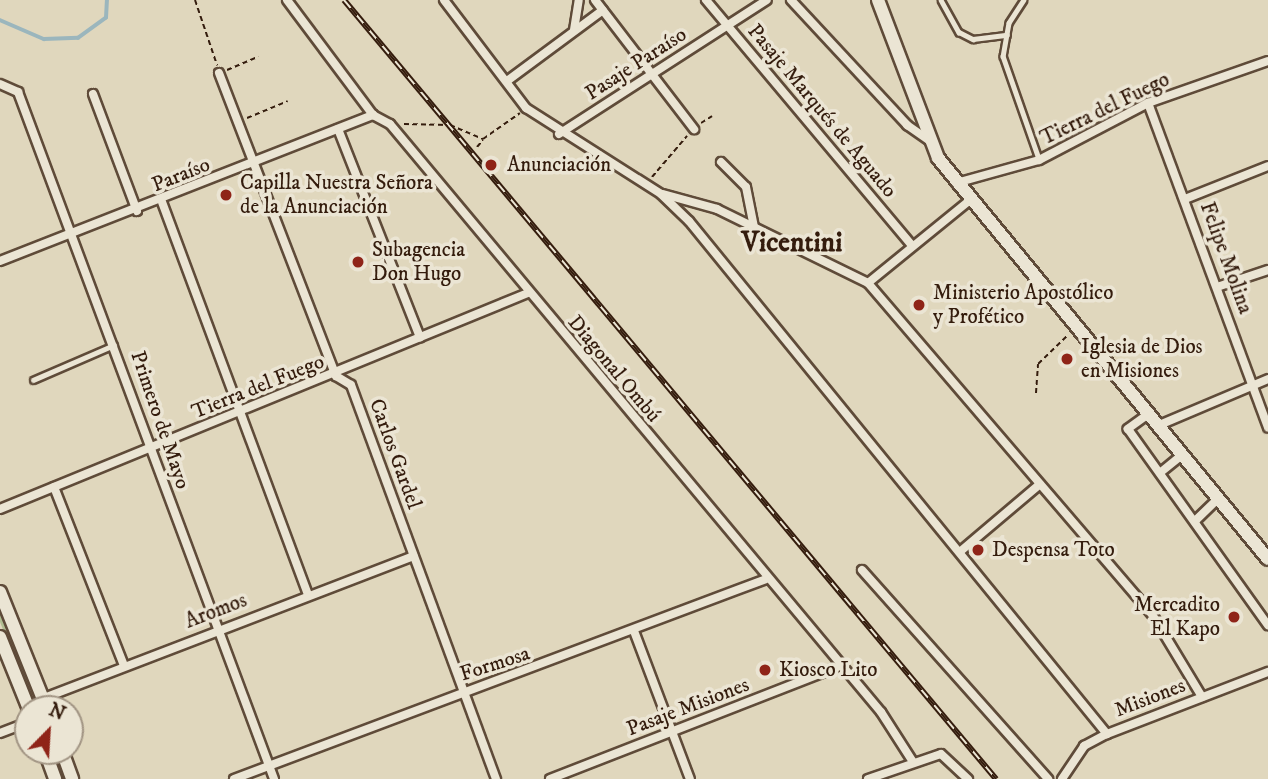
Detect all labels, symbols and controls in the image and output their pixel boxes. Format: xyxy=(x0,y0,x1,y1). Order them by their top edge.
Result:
street label: Pasaje Marqués de Aguado xyxy=(742,19,902,203)
street label: Pasaje Paraíso xyxy=(581,22,691,106)
street label: Tierra del Fuego xyxy=(1036,67,1174,151)
street label: Paraíso xyxy=(148,152,214,198)
place label: Anunciación xyxy=(507,152,611,178)
marker: Anunciación xyxy=(481,155,501,175)
place label: Capilla Nuestra Señora de la Anunciación xyxy=(240,170,433,220)
marker: Capilla Nuestra Señora de la Anunciación xyxy=(218,187,234,203)
street label: Felipe Molina xyxy=(1194,199,1258,317)
district label: Vicentini xyxy=(742,226,842,260)
place label: Subagencia Don Hugo xyxy=(372,237,465,287)
marker: Subagencia Don Hugo xyxy=(350,254,366,270)
place label: Ministerio Apostólico y Profético xyxy=(933,280,1113,330)
marker: Ministerio Apostólico y Profético xyxy=(911,297,927,313)
street label: Diagonal Ombú xyxy=(562,310,666,428)
place label: Iglesia de Dios en Misiones xyxy=(1081,334,1203,384)
street label: Primero de Mayo xyxy=(125,348,195,492)
street label: Tierra del Fuego xyxy=(188,349,328,425)
marker: Iglesia de Dios en Misiones xyxy=(1059,351,1075,367)
street label: Carlos Gardel xyxy=(363,395,427,513)
place label: Despensa Toto xyxy=(992,537,1115,563)
marker: Despensa Toto xyxy=(970,542,986,558)
street label: Aromos xyxy=(181,588,251,634)
place label: Mercadito El Kapo xyxy=(1134,592,1220,642)
marker: Mercadito El Kapo xyxy=(1226,609,1242,625)
street label: Formosa xyxy=(457,641,533,687)
place label: Kiosco Lito xyxy=(779,657,878,683)
marker: Kiosco Lito xyxy=(757,662,773,678)
street label: Pasaje Misiones xyxy=(623,672,753,742)
street label: Misiones xyxy=(1111,673,1189,723)
north arrow xyxy=(14,695,84,765)
text: N xyxy=(45,699,69,726)

